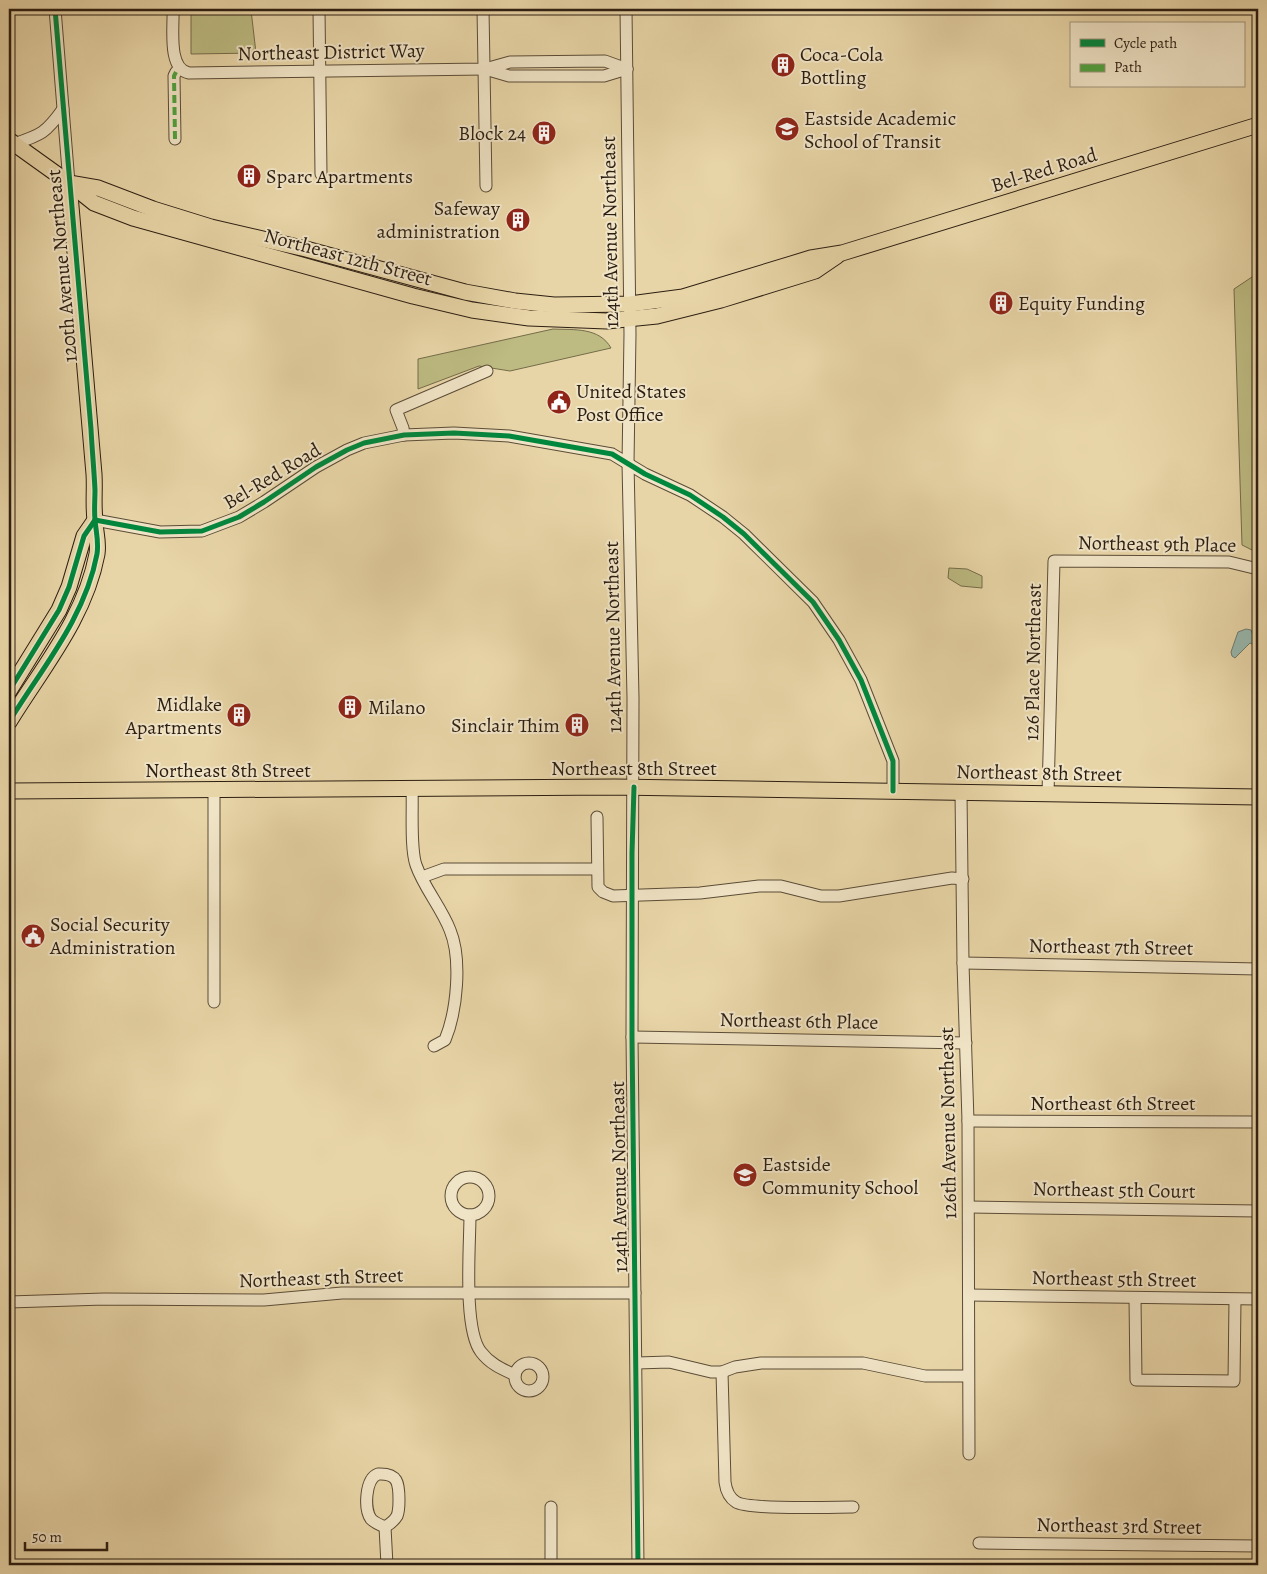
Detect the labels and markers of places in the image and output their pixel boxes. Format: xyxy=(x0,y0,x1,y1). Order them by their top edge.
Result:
place label: Coca-Cola Bottling xyxy=(800,41,884,91)
building icon: Coca-Cola Bottling xyxy=(770,52,796,78)
place label: Eastside Academic School of Transit xyxy=(804,105,956,155)
school or university icon: Eastside Academic School of Transit xyxy=(774,116,800,142)
place label: Block 24 xyxy=(458,120,526,147)
building icon: Block 24 xyxy=(531,120,557,146)
building icon: Sparc Apartments xyxy=(236,163,262,189)
place label: Sparc Apartments xyxy=(266,163,413,190)
place label: Safeway administration xyxy=(376,195,501,245)
building icon: Safeway administration xyxy=(505,207,531,233)
building icon: Equity Funding xyxy=(988,290,1014,316)
place label: Equity Funding xyxy=(1018,290,1145,317)
place label: United States Post Office xyxy=(576,378,686,428)
public building icon: United States Post Office xyxy=(546,389,572,415)
place label: Midlake Apartments xyxy=(124,691,222,741)
building icon: Milano xyxy=(337,694,363,720)
place label: Milano xyxy=(368,694,426,721)
building icon: Midlake Apartments xyxy=(226,702,252,728)
place label: Sinclair Thim xyxy=(451,712,560,739)
building icon: Sinclair Thim xyxy=(564,712,590,738)
place label: Social Security Administration xyxy=(49,911,176,961)
public building icon: Social Security Administration xyxy=(20,923,46,949)
place label: Eastside Community School xyxy=(762,1151,919,1201)
school or university icon: Eastside Community School xyxy=(732,1162,758,1188)

